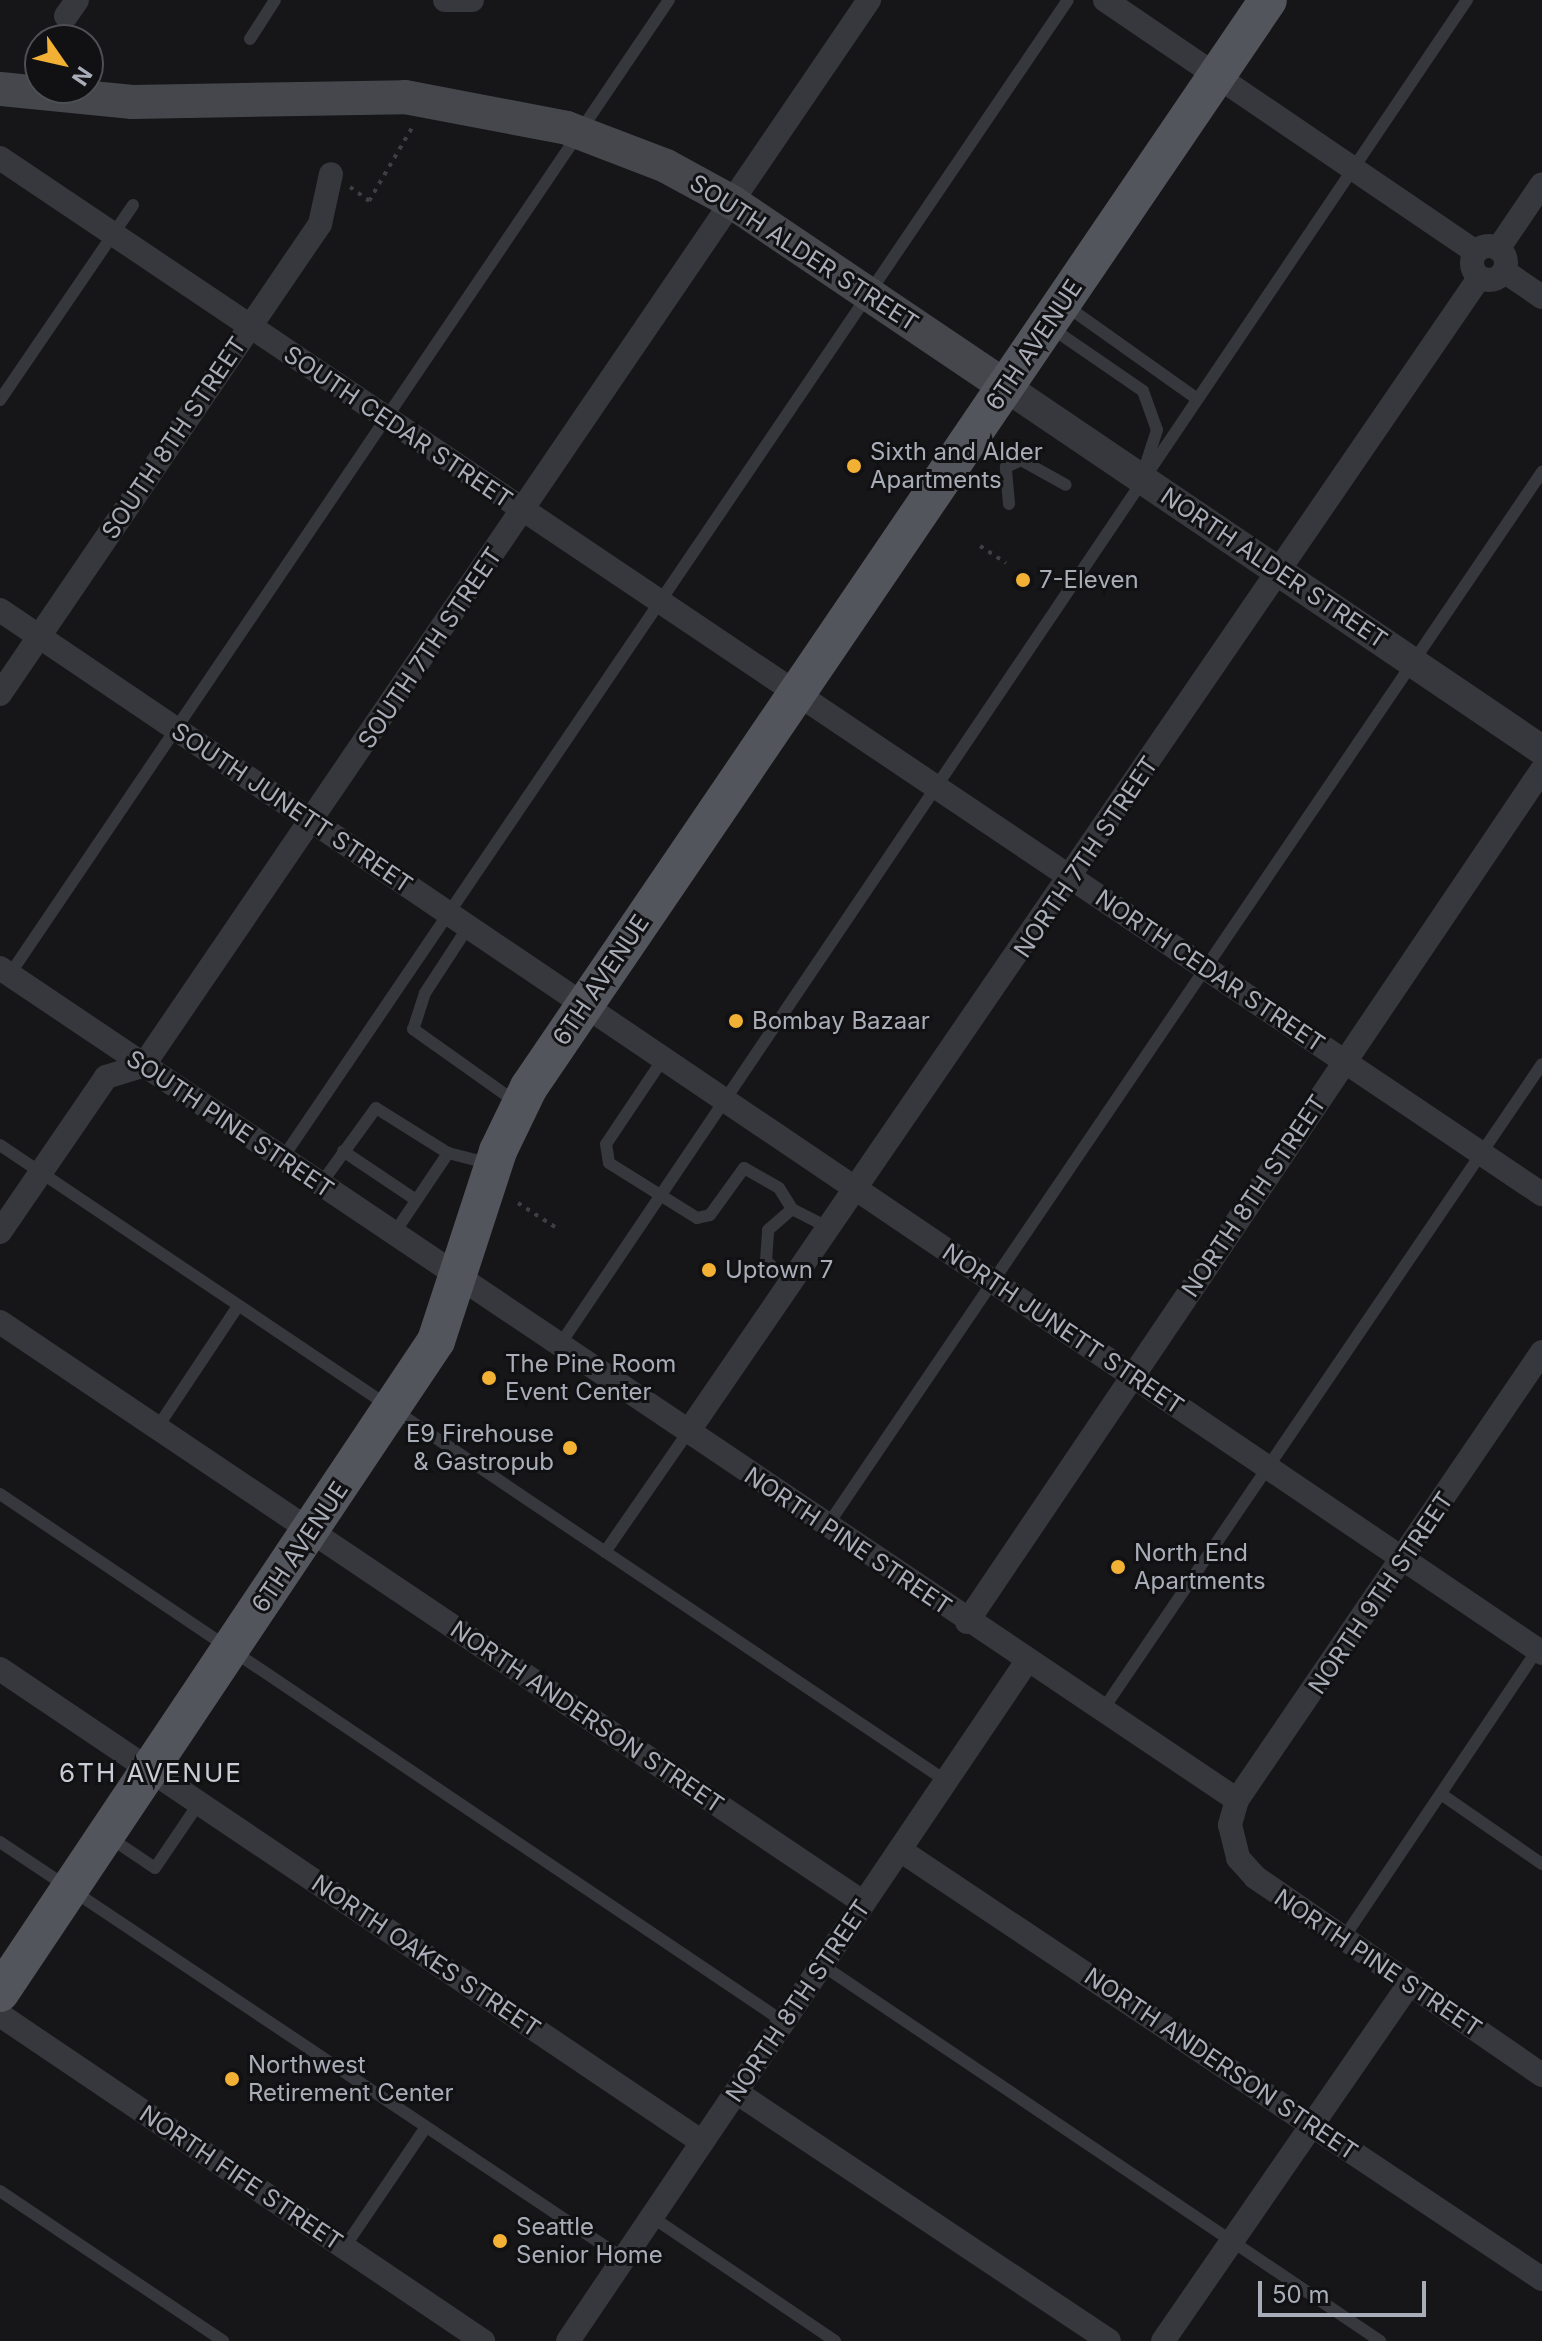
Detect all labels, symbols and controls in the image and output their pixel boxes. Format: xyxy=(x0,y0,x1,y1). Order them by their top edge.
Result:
north arrow xyxy=(24,24,104,104)
text: N xyxy=(67,62,98,91)
street label: SOUTH ALDER STREET xyxy=(684,168,924,338)
street label: 6TH AVENUE xyxy=(980,274,1088,416)
street label: SOUTH 8TH STREET xyxy=(96,332,252,544)
street label: SOUTH CEDAR STREET xyxy=(278,340,518,514)
place label: Sixth and Alder Apartments xyxy=(870,438,1043,494)
marker: Sixth and Alder Apartments xyxy=(845,457,863,475)
street label: NORTH ALDER STREET xyxy=(1155,481,1393,655)
street label: SOUTH 7TH STREET xyxy=(352,542,508,754)
place label: 7-Eleven xyxy=(1039,566,1139,594)
marker: 7-Eleven xyxy=(1014,571,1032,589)
street label: SOUTH JUNETT STREET xyxy=(166,717,418,899)
street label: NORTH 7TH STREET xyxy=(1008,751,1164,963)
street label: NORTH CEDAR STREET xyxy=(1090,884,1330,1058)
street label: 6TH AVENUE xyxy=(547,909,655,1051)
place label: Bombay Bazaar xyxy=(752,1007,930,1035)
marker: Bombay Bazaar xyxy=(727,1012,745,1030)
street label: SOUTH PINE STREET xyxy=(121,1044,339,1204)
street label: NORTH 8TH STREET xyxy=(1176,1089,1332,1303)
street label: NORTH JUNETT STREET xyxy=(937,1238,1189,1420)
place label: Uptown 7 xyxy=(725,1256,833,1284)
marker: Uptown 7 xyxy=(700,1261,718,1279)
place label: The Pine Room Event Center xyxy=(505,1350,676,1406)
marker: The Pine Room Event Center xyxy=(480,1369,498,1387)
place label: E9 Firehouse & Gastropub xyxy=(406,1420,554,1476)
marker: E9 Firehouse & Gastropub xyxy=(561,1439,579,1457)
street label: NORTH PINE STREET xyxy=(739,1461,957,1621)
street label: 6TH AVENUE xyxy=(246,1476,354,1618)
street label: NORTH 9TH STREET xyxy=(1303,1486,1459,1700)
place label: North End Apartments xyxy=(1134,1539,1266,1595)
marker: North End Apartments xyxy=(1109,1558,1127,1576)
street label: NORTH ANDERSON STREET xyxy=(445,1615,729,1819)
district label: 6TH AVENUE xyxy=(59,1757,243,1789)
street label: NORTH OAKES STREET xyxy=(306,1869,546,2043)
street label: NORTH PINE STREET xyxy=(1269,1883,1487,2043)
street label: NORTH 8TH STREET xyxy=(720,1894,876,2108)
street label: NORTH ANDERSON STREET xyxy=(1079,1962,1363,2166)
place label: Northwest Retirement Center xyxy=(248,2051,454,2107)
marker: Northwest Retirement Center xyxy=(223,2070,241,2088)
street label: NORTH FIFE STREET xyxy=(134,2099,348,2257)
place label: Seattle Senior Home xyxy=(516,2213,663,2269)
marker: Seattle Senior Home xyxy=(491,2232,509,2250)
scale bar xyxy=(1262,2265,1430,2315)
text: 50 m xyxy=(1272,2280,1330,2309)

